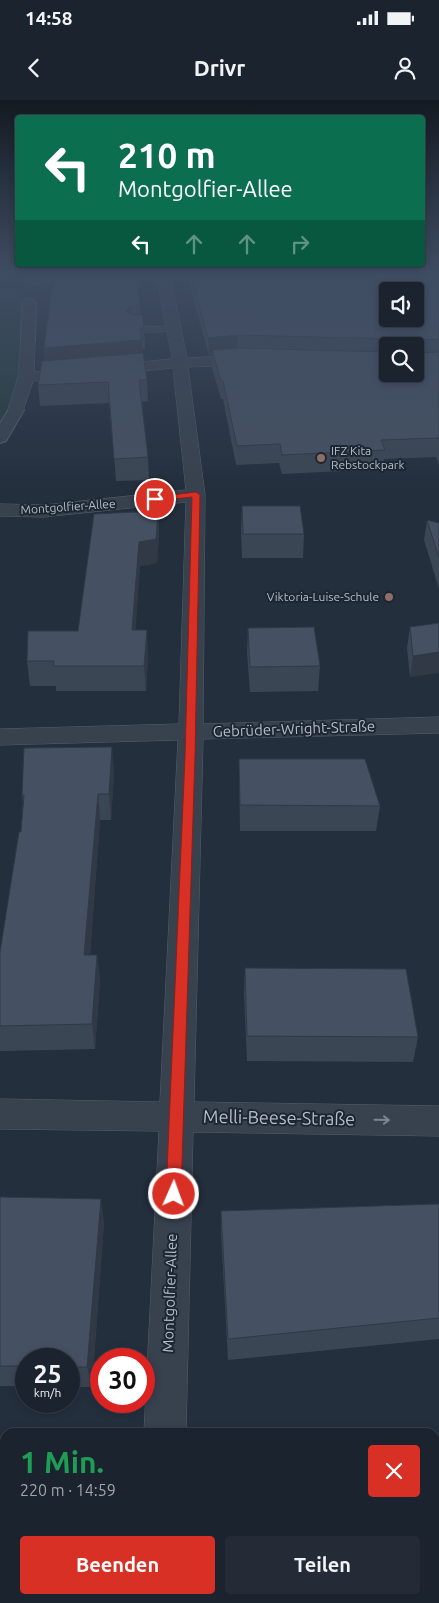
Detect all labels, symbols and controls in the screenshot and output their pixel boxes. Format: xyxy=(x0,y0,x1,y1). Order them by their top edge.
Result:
text: 14:58 xyxy=(25,7,73,29)
icon: back xyxy=(20,54,48,82)
icon: person xyxy=(391,54,419,82)
text: Drivr xyxy=(194,55,245,80)
icon: left xyxy=(35,135,100,200)
text: 210 m xyxy=(118,135,216,175)
text: Montgolfier-Allee xyxy=(118,176,293,201)
icon: left xyxy=(127,230,155,258)
icon: ahead xyxy=(180,230,208,258)
icon: ahead xyxy=(233,230,261,258)
icon: right xyxy=(286,230,314,258)
map controls xyxy=(379,282,424,382)
button: sound xyxy=(379,282,424,327)
button: search xyxy=(379,337,424,382)
place label: IFZ Kita Rebstockpark xyxy=(331,444,404,471)
marker: IFZ Kita Rebstockpark xyxy=(315,452,327,464)
pin xyxy=(134,478,176,520)
icon: arrive xyxy=(141,485,169,513)
street label: Montgolfier-Allee xyxy=(20,497,116,516)
place label: Viktoria-Luise-Schule xyxy=(267,590,379,603)
marker: Viktoria-Luise-Schule xyxy=(383,591,395,603)
street label: Gebrüder-Wright-Straße xyxy=(212,717,376,740)
street label: Melli-Beese-Straße xyxy=(203,1106,355,1128)
one-way arrow xyxy=(374,1115,390,1125)
position arrow xyxy=(147,1167,199,1219)
street label: Montgolfier-Allee xyxy=(159,1233,180,1353)
speed limit sign: 30 xyxy=(90,1348,155,1413)
text: 25 xyxy=(33,1360,62,1388)
text: km/h xyxy=(34,1386,61,1399)
text: 1 Min. xyxy=(20,1445,104,1479)
button: close xyxy=(368,1445,420,1497)
text: 220 m · 14:59 xyxy=(20,1481,116,1499)
button: Beenden xyxy=(20,1536,215,1594)
button: Teilen xyxy=(225,1536,420,1594)

